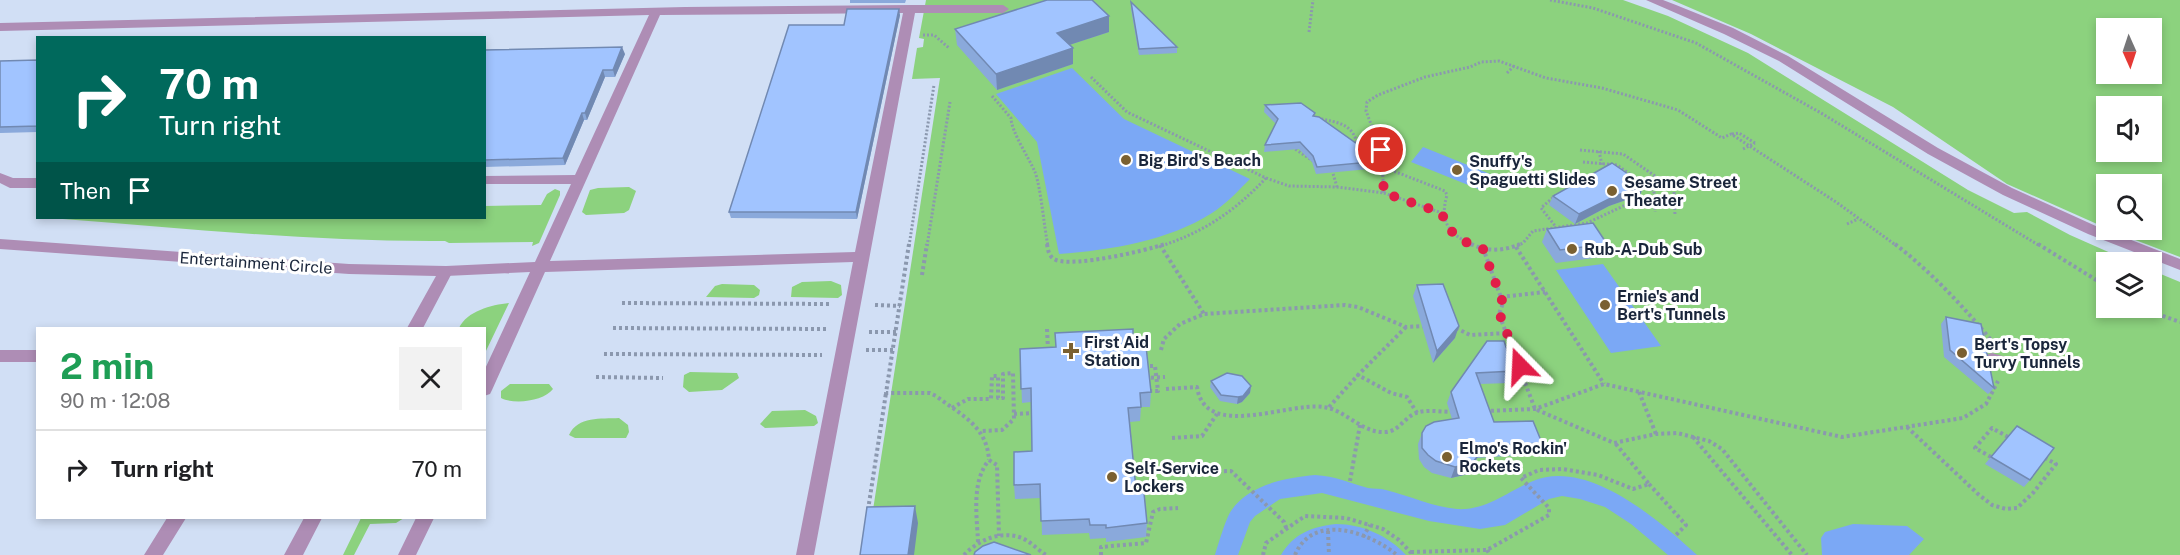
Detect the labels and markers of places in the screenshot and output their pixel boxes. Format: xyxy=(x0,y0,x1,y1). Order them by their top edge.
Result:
pin xyxy=(1355,124,1406,175)
place label: Big Bird's Beach xyxy=(1138,151,1261,170)
place label: Snuffy's Spaguetti Slides xyxy=(1469,152,1596,189)
marker: Big Bird's Beach xyxy=(1119,153,1133,167)
marker: Snuffy's Spaguetti Slides xyxy=(1450,163,1464,177)
place label: Sesame Street Theater xyxy=(1624,173,1738,210)
marker: Sesame Street Theater xyxy=(1605,184,1619,198)
place label: Rub-A-Dub Sub xyxy=(1584,240,1703,259)
marker: Rub-A-Dub Sub xyxy=(1565,242,1579,256)
place label: Ernie's and Bert's Tunnels xyxy=(1617,287,1726,324)
marker: Ernie's and Bert's Tunnels xyxy=(1598,298,1612,312)
place label: First Aid Station xyxy=(1084,333,1149,370)
place label: Bert's Topsy Turvy Tunnels xyxy=(1974,335,2081,372)
marker: First Aid Station xyxy=(1062,342,1080,360)
marker: Bert's Topsy Turvy Tunnels xyxy=(1955,346,1969,360)
place label: Elmo's Rockin' Rockets xyxy=(1459,439,1567,476)
marker: Elmo's Rockin' Rockets xyxy=(1440,450,1454,464)
place label: Self-Service Lockers xyxy=(1124,459,1219,496)
marker: Self-Service Lockers xyxy=(1105,470,1119,484)

